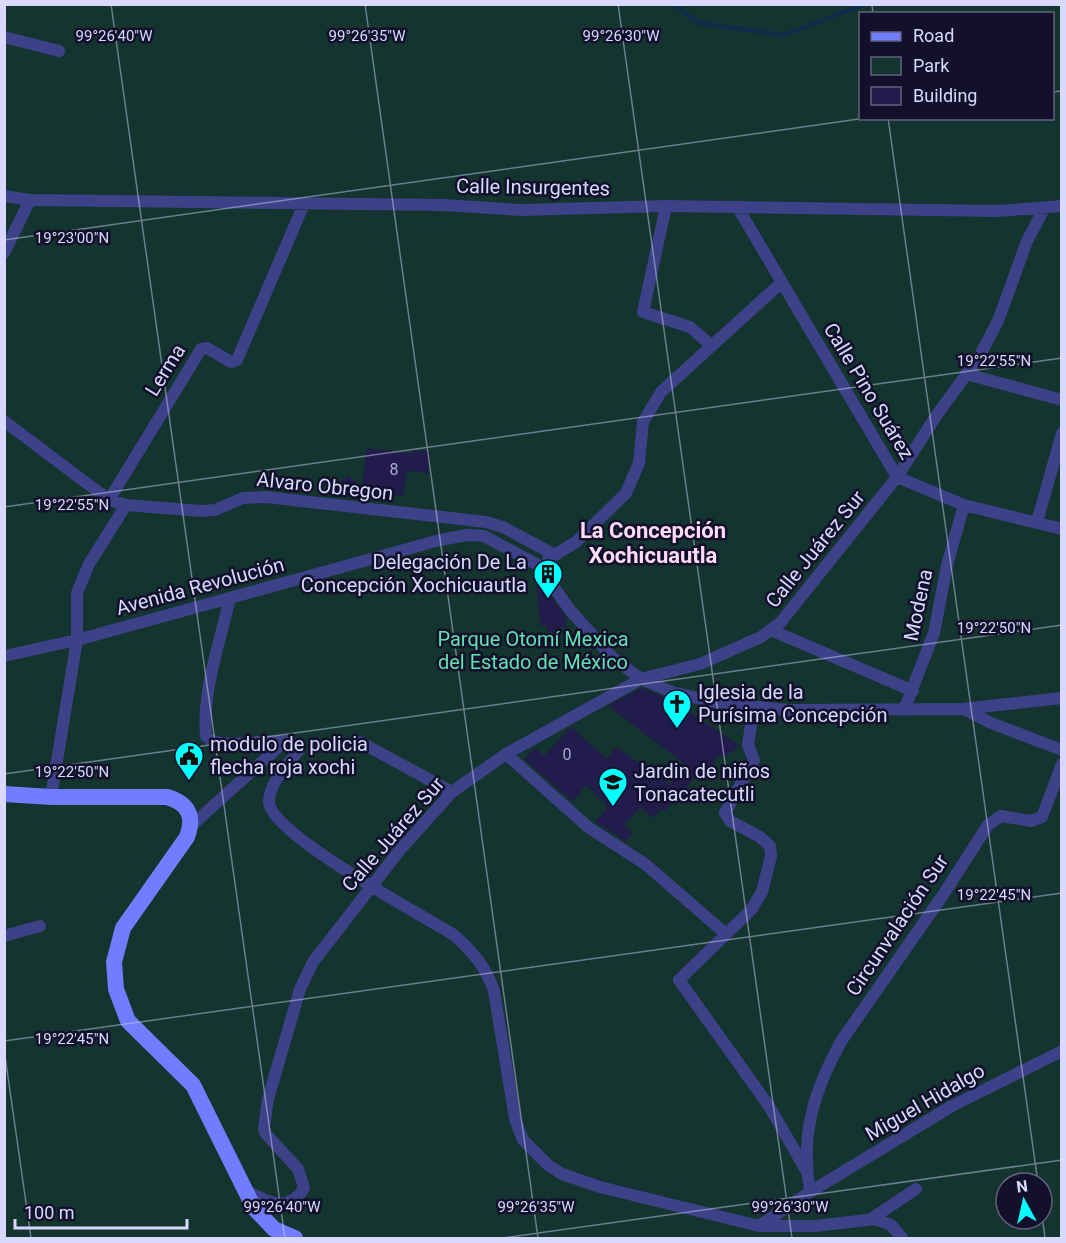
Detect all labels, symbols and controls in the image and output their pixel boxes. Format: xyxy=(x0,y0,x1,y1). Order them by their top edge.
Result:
legend xyxy=(859,12,1054,120)
text: Road xyxy=(913,25,954,46)
text: 99°26'40"W xyxy=(76,27,152,45)
text: 99°26'35"W xyxy=(329,27,405,45)
text: 99°26'30"W xyxy=(583,27,659,45)
text: Park xyxy=(913,55,950,76)
text: Building xyxy=(913,85,977,106)
street label: Calle Insurgentes xyxy=(456,174,610,200)
text: 19°23'00"N xyxy=(35,229,109,247)
street label: Calle Pino Suárez xyxy=(819,318,919,464)
street label: Lerma xyxy=(140,340,190,400)
text: 19°22'55"N xyxy=(957,352,1031,370)
house number: 8 xyxy=(390,460,399,479)
street label: Alvaro Obregon xyxy=(256,467,394,505)
street label: Calle Juárez Sur xyxy=(760,485,870,612)
text: 19°22'55"N xyxy=(35,496,109,514)
district label: La Concepción Xochicuautla xyxy=(580,518,726,568)
place label: Delegación De La Concepción Xochicuautla xyxy=(301,550,527,597)
street label: Avenida Revolución xyxy=(113,552,287,620)
building icon: Delegación De La Concepción Xochicuautla xyxy=(532,558,564,600)
street label: Modena xyxy=(899,567,937,643)
text: 19°22'50"N xyxy=(957,619,1031,637)
park label: Parque Otomí Mexica del Estado de México xyxy=(437,627,629,674)
place label: Iglesia de la Purísima Concepción xyxy=(698,680,888,727)
church icon: Iglesia de la Purísima Concepción xyxy=(661,688,693,730)
place label: modulo de policia flecha roja xochi xyxy=(210,732,368,779)
public building icon: modulo de policia flecha roja xochi xyxy=(173,740,205,782)
house number: 0 xyxy=(563,745,572,764)
place label: Jardin de niños Tonacatecutli xyxy=(634,759,770,806)
text: 19°22'50"N xyxy=(35,763,109,781)
school or university icon: Jardin de niños Tonacatecutli xyxy=(597,766,629,808)
street label: Calle Juárez Sur xyxy=(337,772,449,896)
street label: Circunvalación Sur xyxy=(841,849,953,1000)
text: 19°22'45"N xyxy=(957,886,1031,904)
text: 19°22'45"N xyxy=(35,1030,109,1048)
street label: Miguel Hidalgo xyxy=(861,1058,989,1146)
north arrow xyxy=(994,1171,1054,1231)
text: N xyxy=(1015,1176,1029,1197)
scale bar xyxy=(15,1192,188,1230)
text: 99°26'40"W xyxy=(244,1198,320,1216)
text: 99°26'35"W xyxy=(498,1198,574,1216)
text: 99°26'30"W xyxy=(752,1198,828,1216)
text: 100 m xyxy=(24,1202,75,1223)

